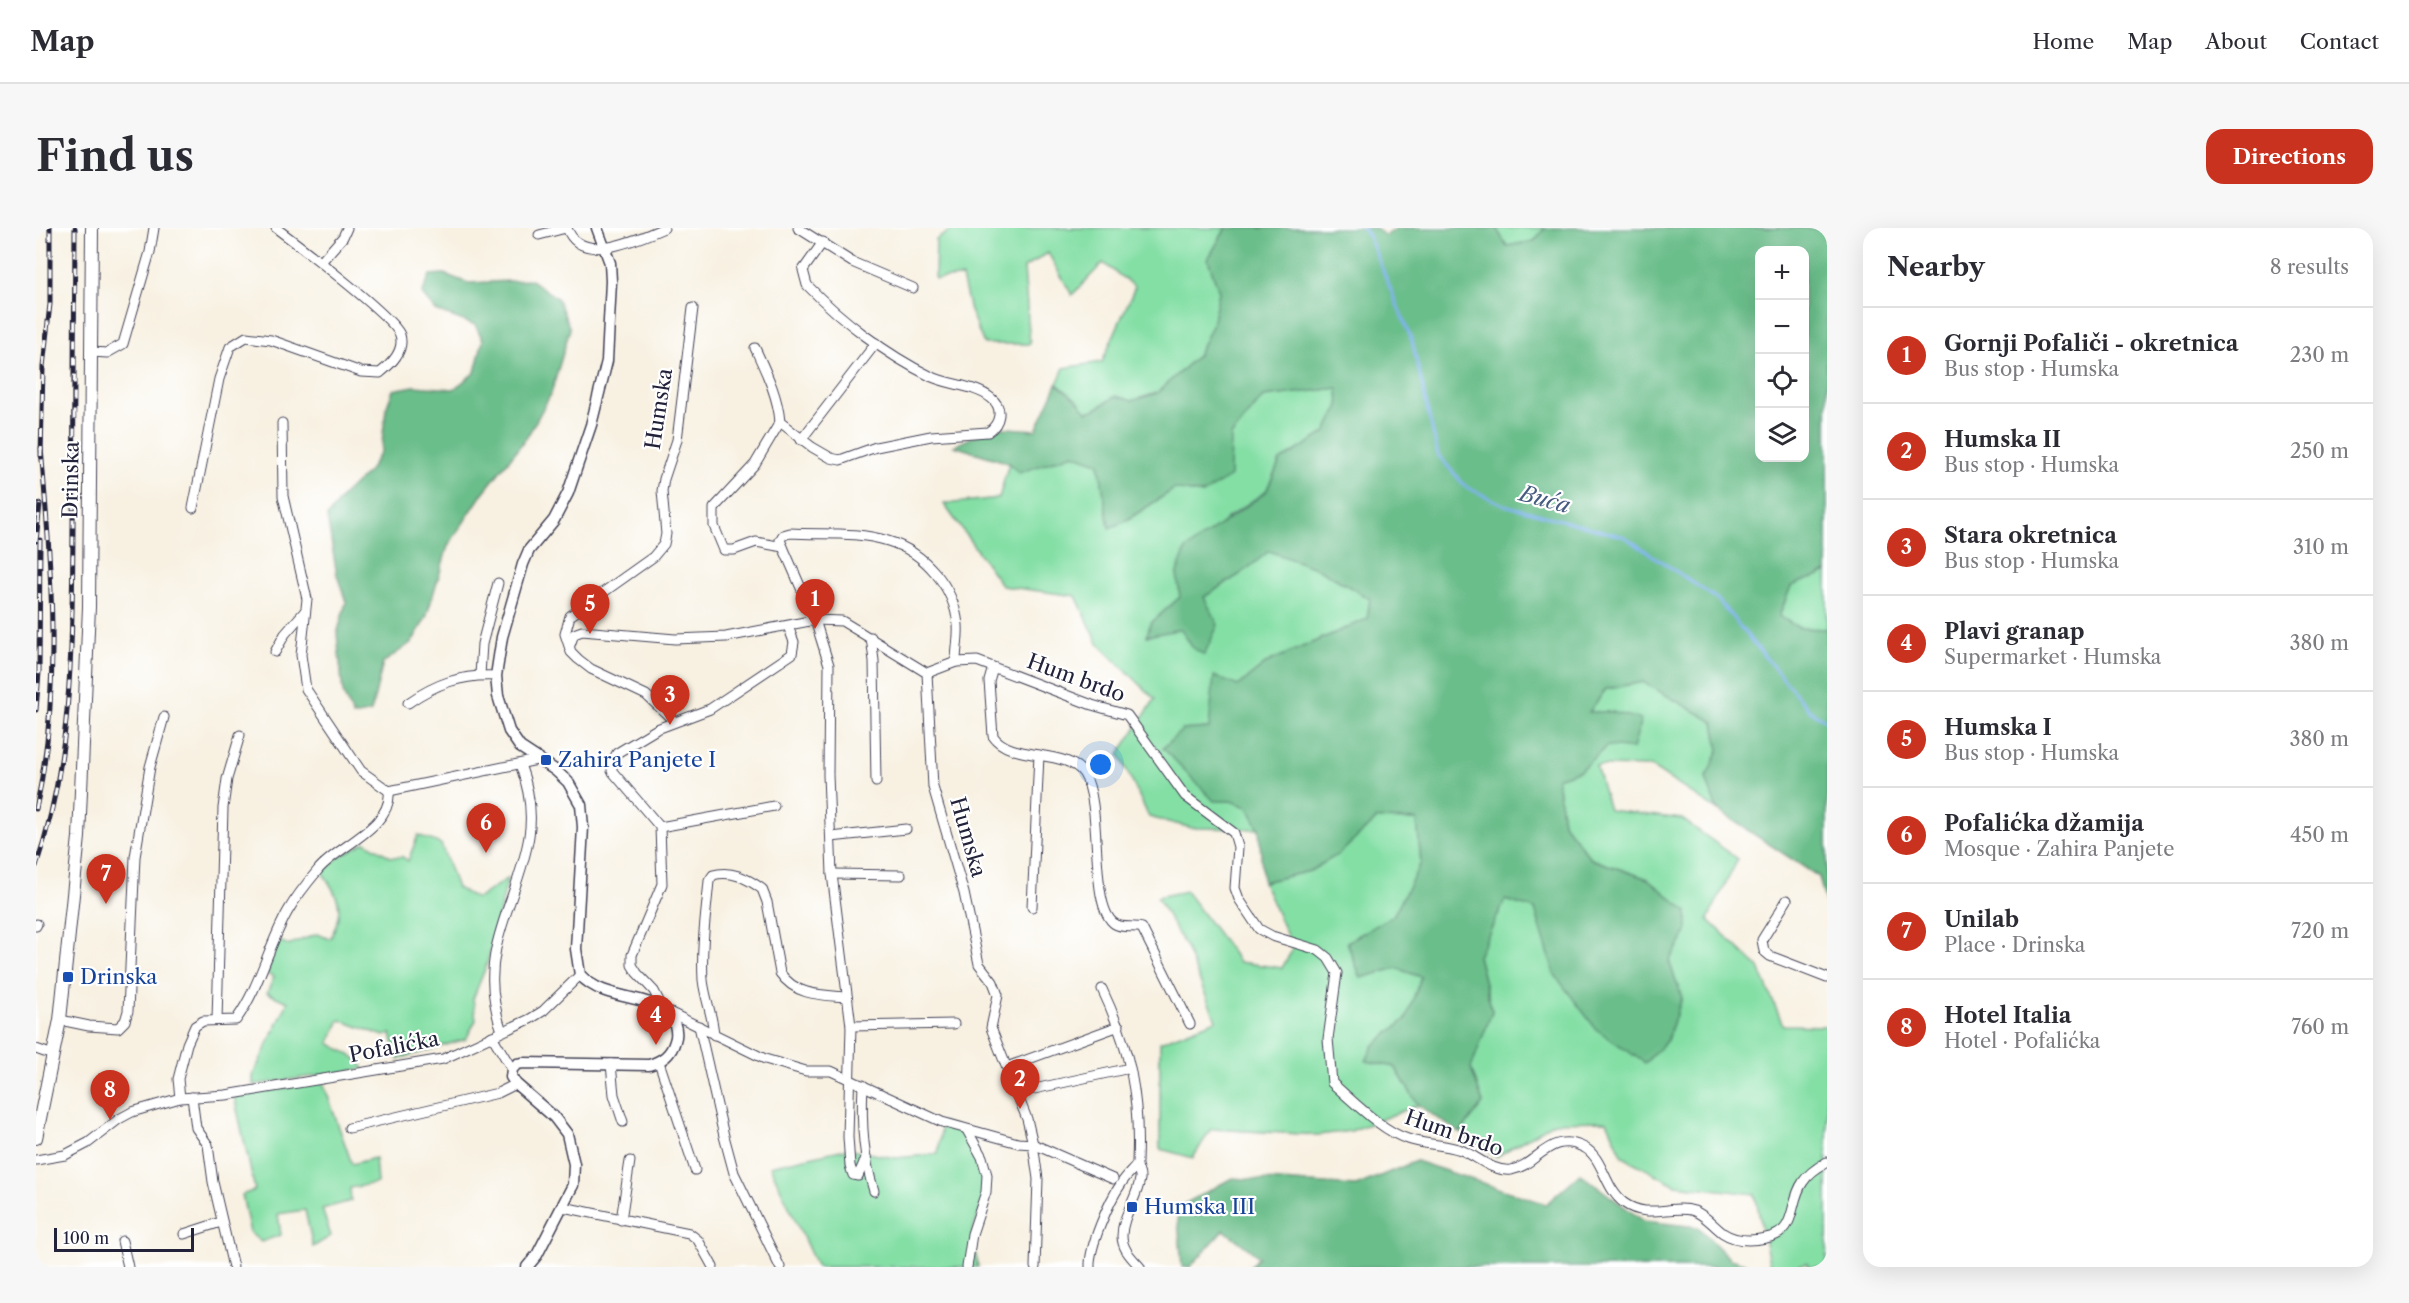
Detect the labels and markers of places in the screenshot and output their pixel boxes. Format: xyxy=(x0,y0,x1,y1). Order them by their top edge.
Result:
pin: 1 xyxy=(796,580,834,629)
pin: 5 xyxy=(570,584,610,634)
pin: 3 xyxy=(650,676,690,725)
place label: Zahira Panjete I xyxy=(558,747,716,772)
marker: Zahira Panjete I xyxy=(539,753,553,767)
pin: 6 xyxy=(466,804,506,853)
pin: 7 xyxy=(86,854,126,904)
place label: Drinska xyxy=(80,964,158,989)
marker: Drinska xyxy=(61,970,75,984)
pin: 4 xyxy=(636,996,676,1045)
pin: 2 xyxy=(1000,1060,1040,1109)
pin: 8 xyxy=(90,1070,130,1120)
place label: Humska III xyxy=(1144,1194,1255,1219)
marker: Humska III xyxy=(1125,1200,1139,1214)

